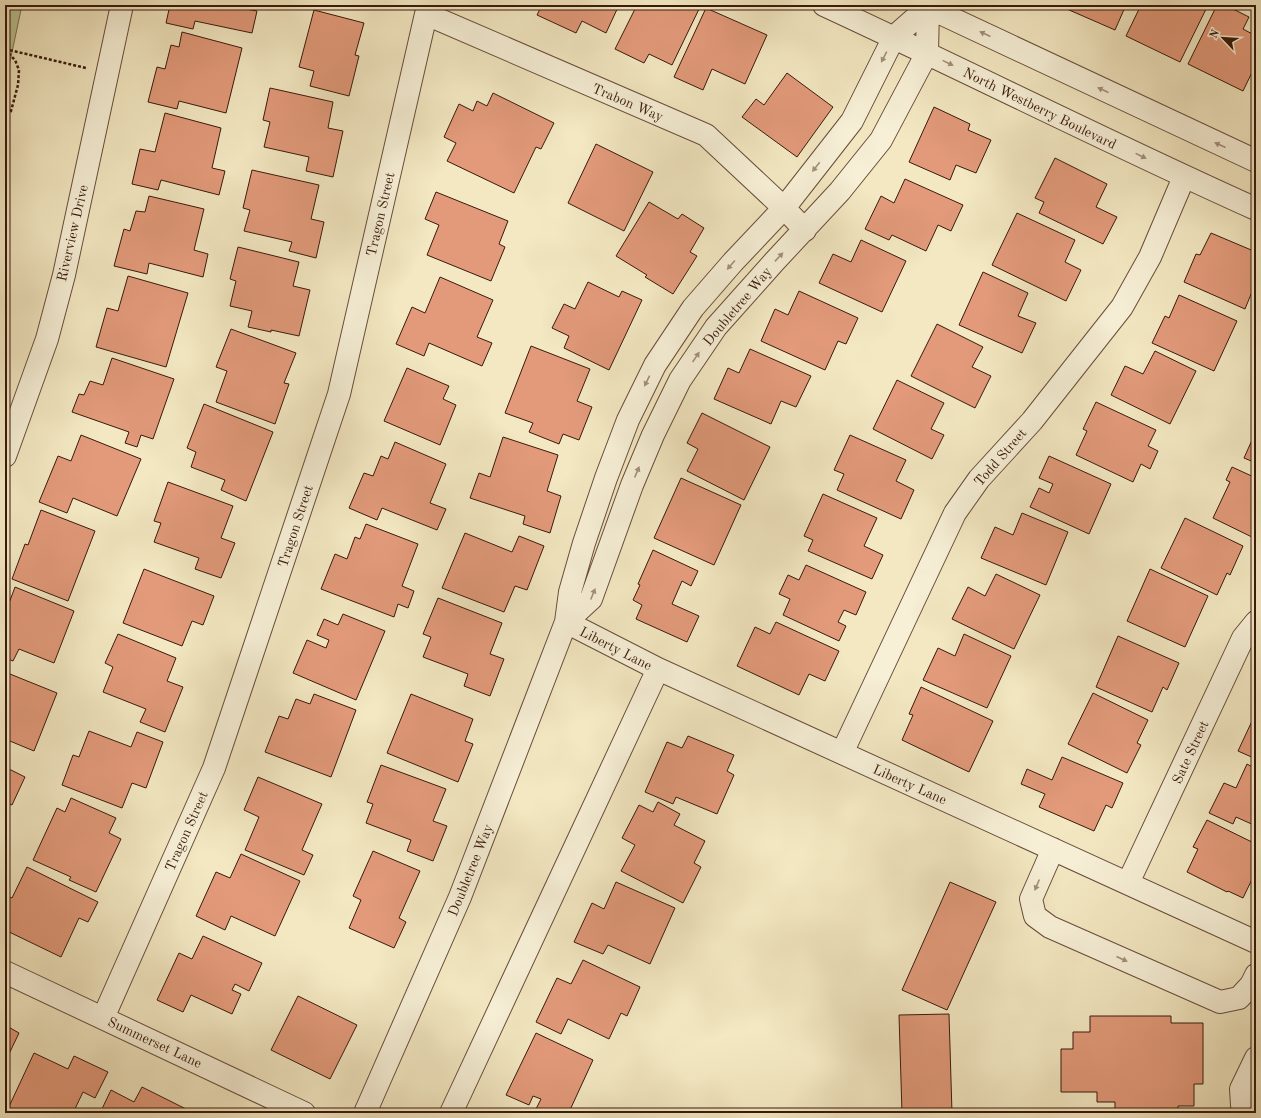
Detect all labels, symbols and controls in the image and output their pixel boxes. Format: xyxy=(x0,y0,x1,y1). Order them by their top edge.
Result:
north arrow xyxy=(1203,18,1243,58)
text: N xyxy=(1209,28,1222,41)
one-way arrow xyxy=(980,31,991,37)
one-way arrow xyxy=(881,51,887,63)
one-way arrow xyxy=(942,60,954,67)
street label: North Westberry Boulevard xyxy=(961,66,1118,152)
street label: Trabon Way xyxy=(590,82,666,124)
one-way arrow xyxy=(1097,87,1108,93)
one-way arrow xyxy=(1215,142,1226,148)
one-way arrow xyxy=(1135,153,1146,159)
one-way arrow xyxy=(811,161,820,172)
street label: Tragon Street xyxy=(365,171,397,258)
street label: Riverview Drive xyxy=(55,184,91,283)
one-way arrow xyxy=(774,252,784,262)
one-way arrow xyxy=(726,259,735,270)
street label: Doubletree Way xyxy=(701,264,775,349)
one-way arrow xyxy=(692,351,700,362)
one-way arrow xyxy=(644,376,650,387)
street label: Todd Street xyxy=(972,426,1030,489)
one-way arrow xyxy=(634,467,640,478)
street label: Tragon Street xyxy=(276,483,316,569)
one-way arrow xyxy=(590,588,596,600)
street label: Liberty Lane xyxy=(577,625,654,673)
street label: Sate Street xyxy=(1170,719,1212,786)
street label: Liberty Lane xyxy=(871,762,949,807)
street label: Tragon Street xyxy=(163,789,211,873)
street label: Doubletree Way xyxy=(446,822,496,918)
one-way arrow xyxy=(1034,879,1040,891)
one-way arrow xyxy=(1117,956,1128,962)
street label: Summerset Lane xyxy=(105,1015,204,1071)

